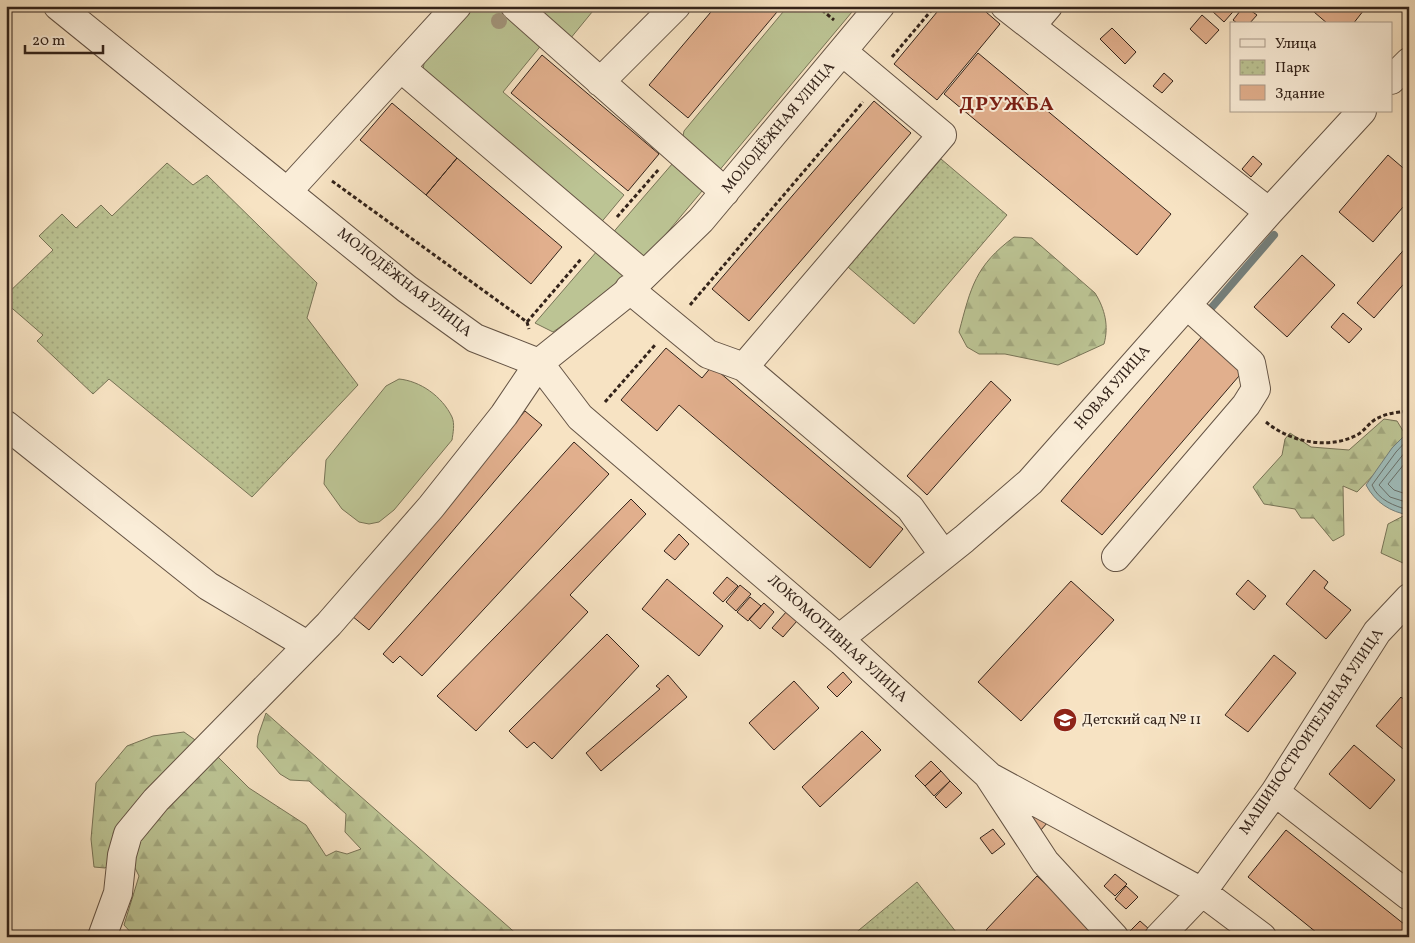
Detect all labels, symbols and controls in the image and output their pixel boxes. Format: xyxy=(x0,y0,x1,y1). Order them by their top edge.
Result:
scale bar xyxy=(25,22,102,54)
legend xyxy=(1230,22,1392,112)
text: 20 m xyxy=(32,31,65,52)
text: Улица xyxy=(1275,34,1317,55)
street label: МОЛОДЁЖНАЯ УЛИЦА xyxy=(718,57,841,198)
text: Парк xyxy=(1275,58,1310,79)
text: Здание xyxy=(1275,84,1325,105)
district label: ДРУЖБА xyxy=(959,91,1055,119)
street label: МОЛОДЁЖНАЯ УЛИЦА xyxy=(332,224,476,343)
street label: НОВАЯ УЛИЦА xyxy=(1070,341,1156,435)
street label: ЛОКОМОТИВНАЯ УЛИЦА xyxy=(762,570,912,708)
street label: МАШИНОСТРОИТЕЛЬНАЯ УЛИЦА xyxy=(1235,624,1389,839)
school or university icon: Детский сад № 11 xyxy=(1052,707,1078,733)
place label: Детский сад № 11 xyxy=(1082,710,1201,731)

